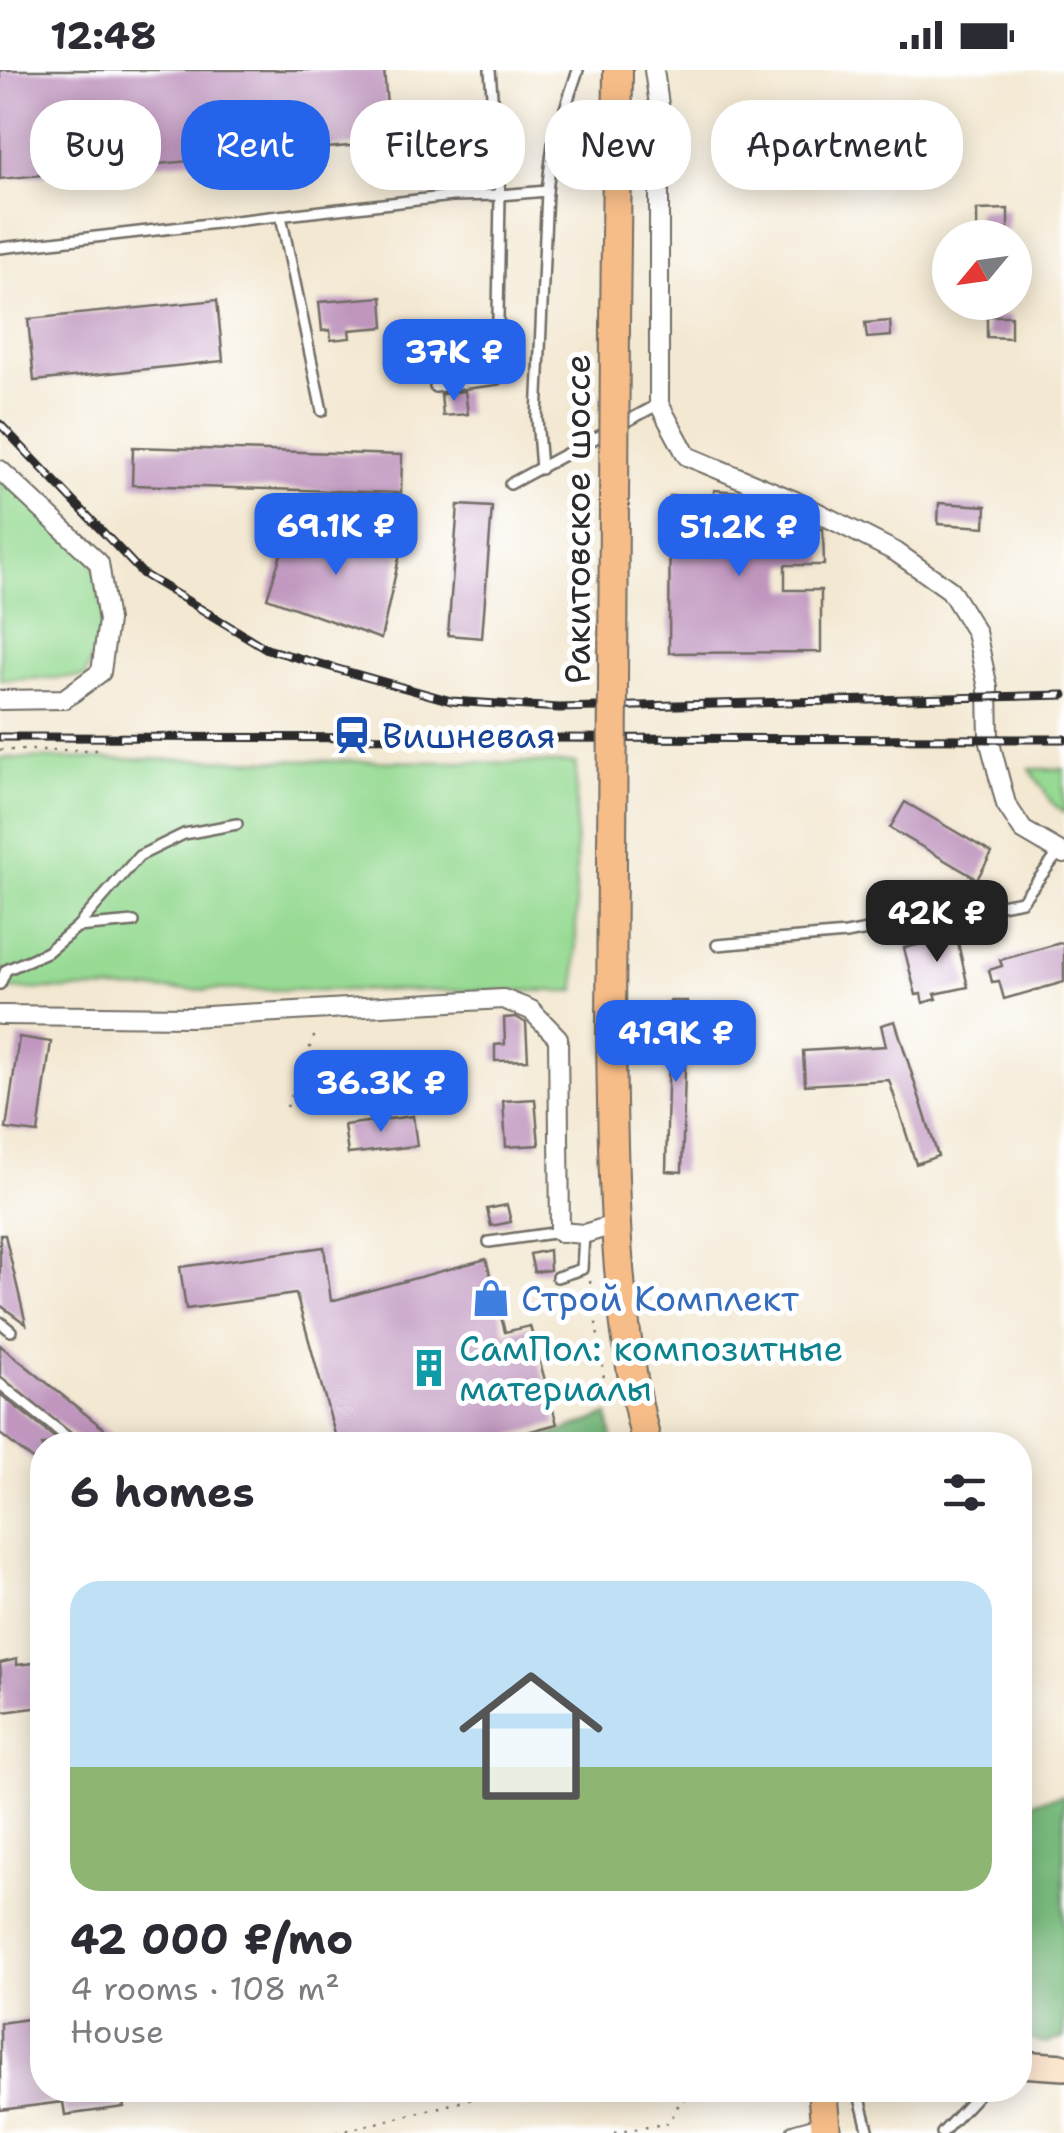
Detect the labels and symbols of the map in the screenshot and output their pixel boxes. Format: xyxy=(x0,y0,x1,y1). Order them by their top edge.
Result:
north arrow xyxy=(932,220,1032,320)
pin: 37K ₽ xyxy=(384,319,524,404)
street label: Ракитовское шоссе xyxy=(554,354,601,684)
pin: 69.1K ₽ xyxy=(244,493,428,578)
pin: 51.2K ₽ xyxy=(647,494,831,579)
place label: Вишневая xyxy=(382,712,556,759)
station icon: Вишневая xyxy=(331,714,373,756)
pin: 42K ₽ xyxy=(867,880,1007,965)
pin: 41.9K ₽ xyxy=(584,1000,768,1085)
pin: 36.3K ₽ xyxy=(289,1050,473,1135)
place label: Строй Комплект xyxy=(521,1275,799,1322)
shop icon: Строй Комплект xyxy=(470,1277,512,1319)
place label: СамПол: композитные материалы xyxy=(459,1325,843,1412)
building icon: СамПол: композитные материалы xyxy=(408,1347,450,1389)

